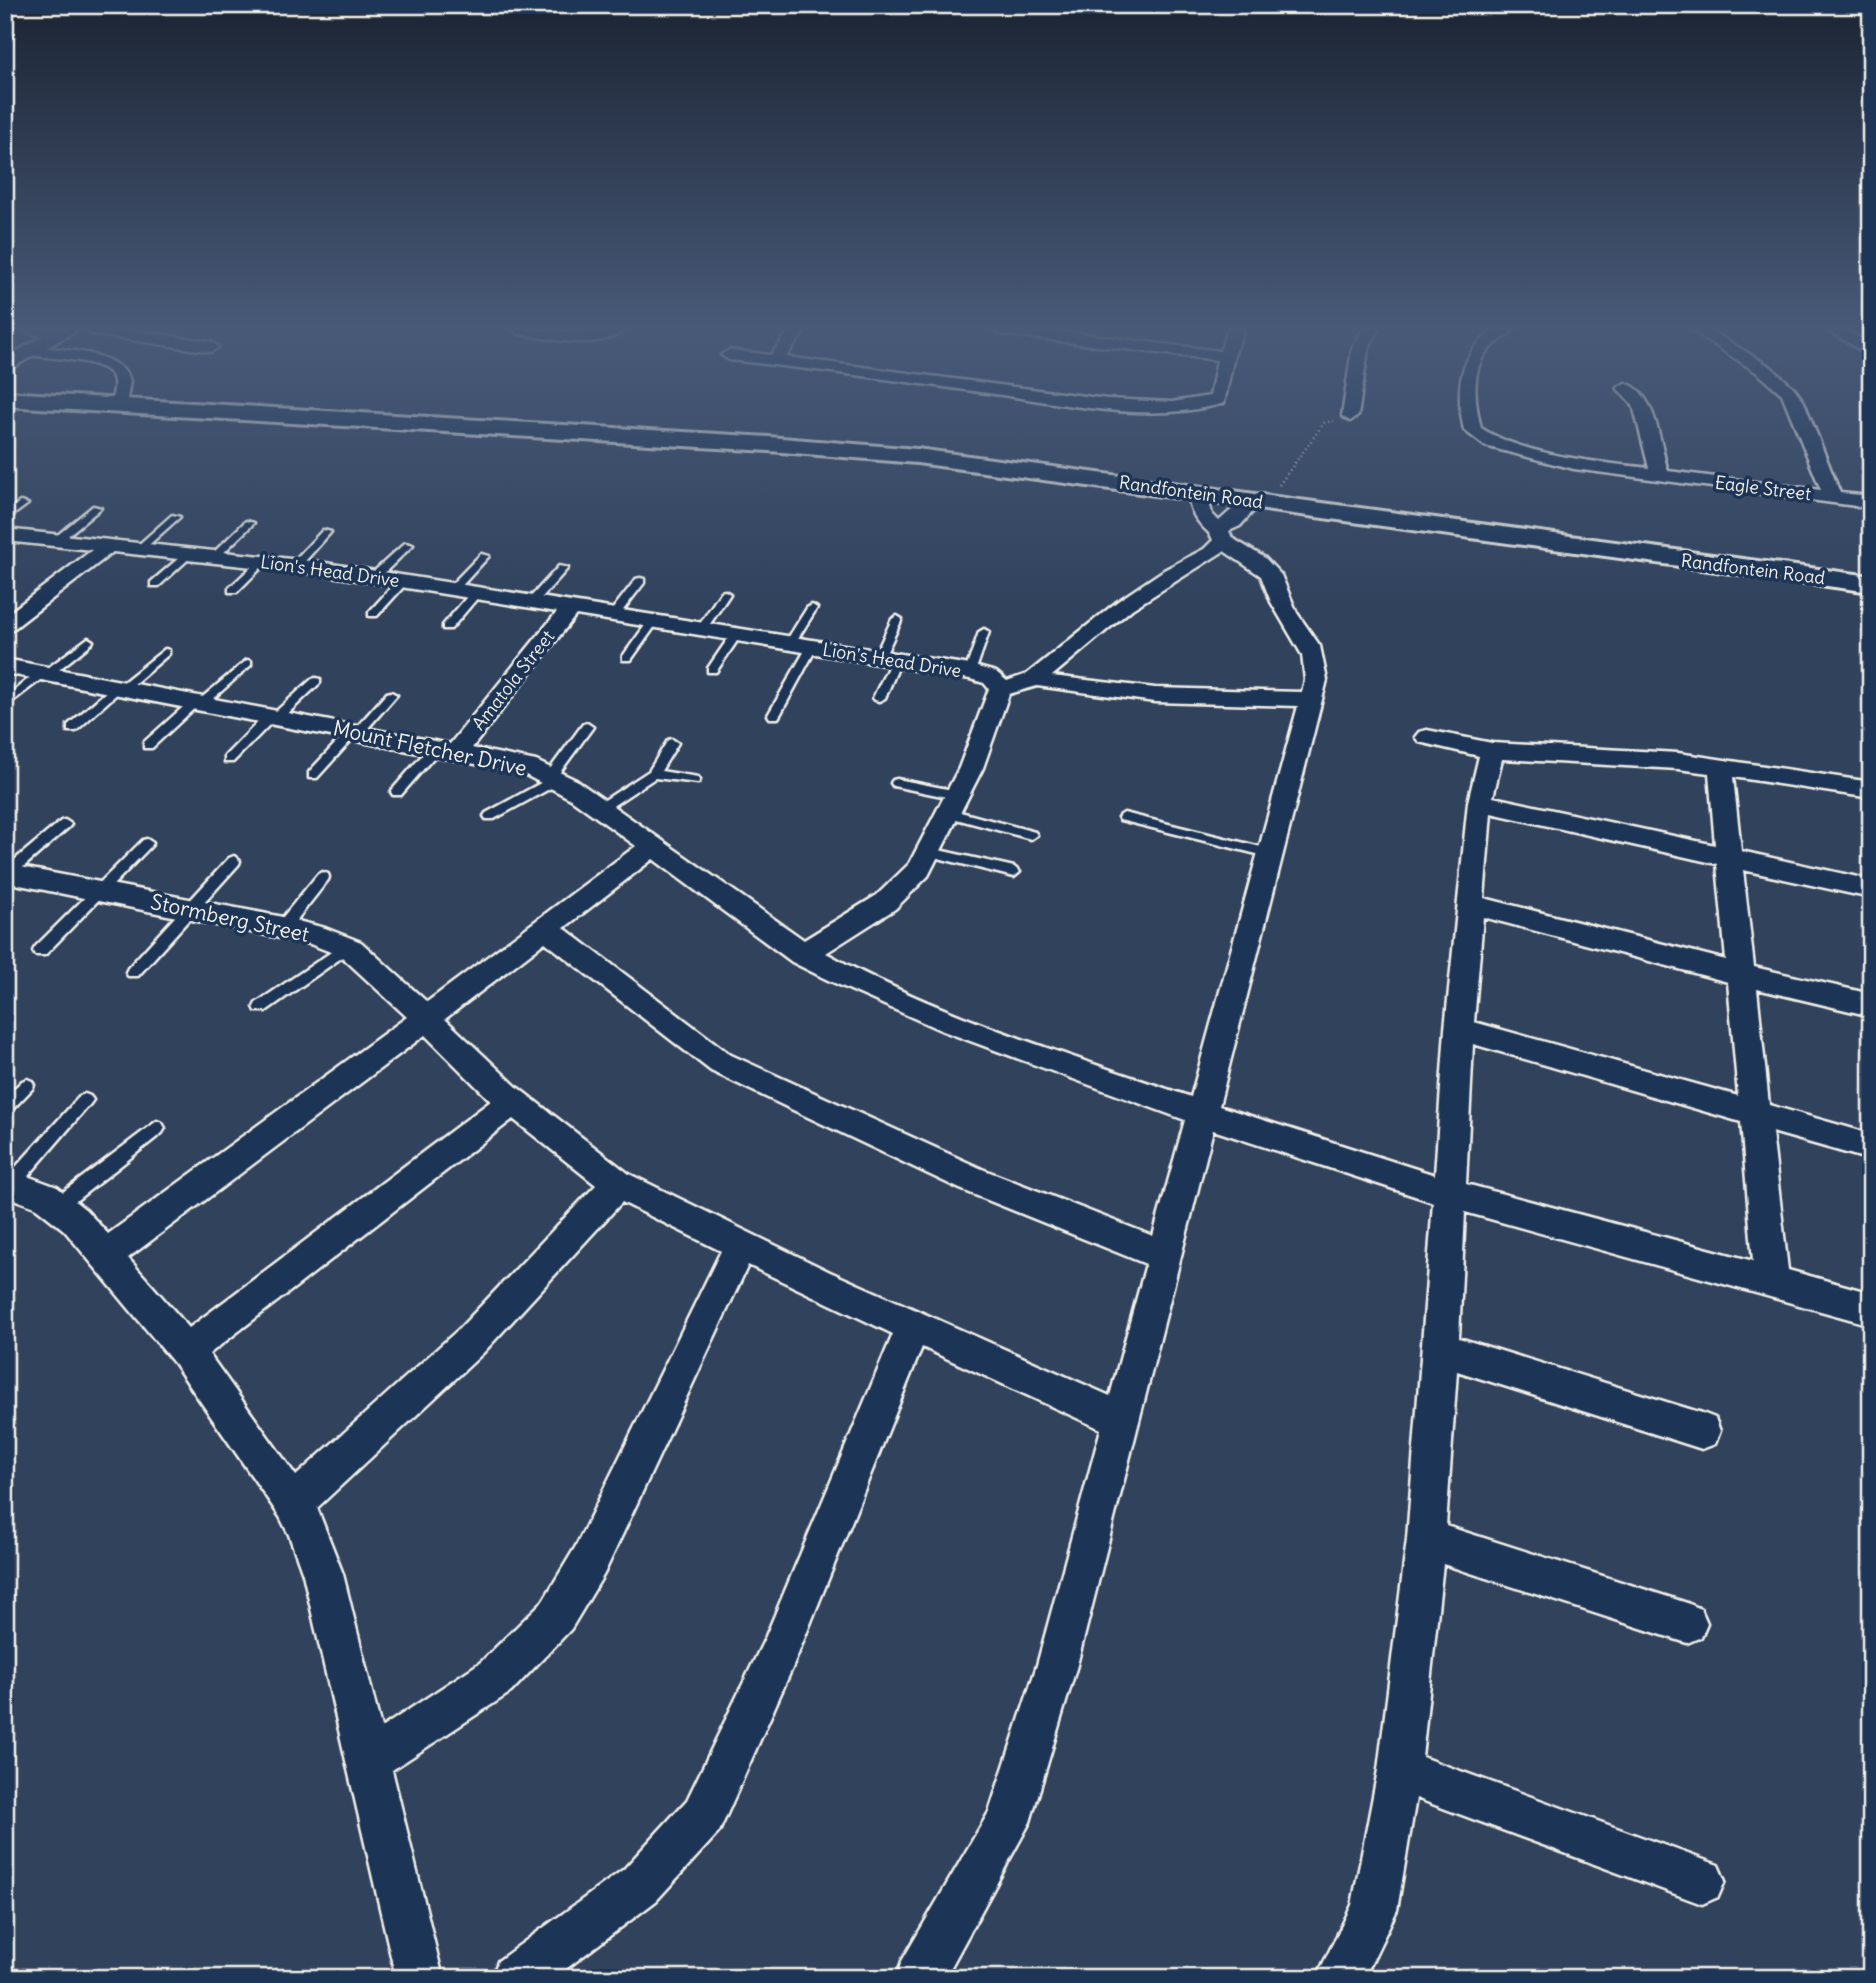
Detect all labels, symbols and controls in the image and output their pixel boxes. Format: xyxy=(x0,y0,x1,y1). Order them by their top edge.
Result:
street label: Randfontein Road xyxy=(1117,471,1265,514)
street label: Eagle Street xyxy=(1714,471,1812,505)
street label: Randfontein Road xyxy=(1680,549,1827,589)
street label: Lion's Head Drive xyxy=(259,550,401,592)
street label: Amatola Street xyxy=(467,625,559,735)
street label: Lion's Head Drive xyxy=(821,638,963,682)
street label: Mount Fletcher Drive xyxy=(331,714,529,782)
street label: Stormberg Street xyxy=(148,888,312,948)

